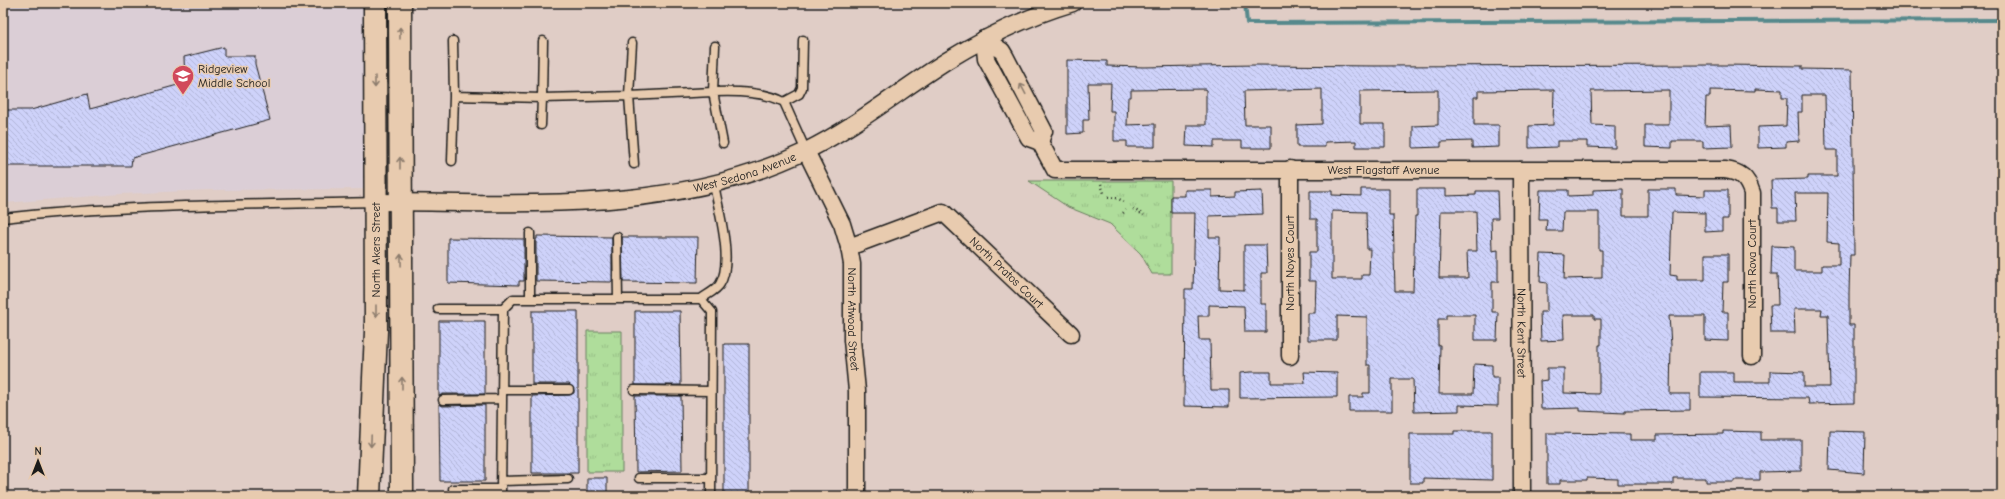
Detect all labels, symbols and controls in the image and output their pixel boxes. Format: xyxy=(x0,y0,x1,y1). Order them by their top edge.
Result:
one-way arrow xyxy=(396,27,404,40)
place label: Ridgeview Middle School xyxy=(198,62,270,90)
school or university icon: Ridgeview Middle School xyxy=(170,63,196,96)
one-way arrow xyxy=(371,75,379,88)
one-way arrow xyxy=(1019,83,1026,95)
street label: West Sedona Avenue xyxy=(692,150,798,195)
one-way arrow xyxy=(396,157,404,170)
street label: West Flagstaff Avenue xyxy=(1328,163,1439,177)
street label: North Akers Street xyxy=(369,202,383,298)
street label: North Noyes Court xyxy=(1283,215,1297,311)
street label: North Rova Court xyxy=(1745,219,1759,309)
street label: North Pratos Court xyxy=(967,234,1047,311)
one-way arrow xyxy=(397,254,405,267)
street label: North Atwood Street xyxy=(845,268,862,372)
street label: North Kent Street xyxy=(1514,288,1529,379)
one-way arrow xyxy=(372,304,380,317)
one-way arrow xyxy=(398,377,406,390)
one-way arrow xyxy=(367,434,375,447)
north arrow xyxy=(18,441,58,481)
text: N xyxy=(34,445,42,458)

